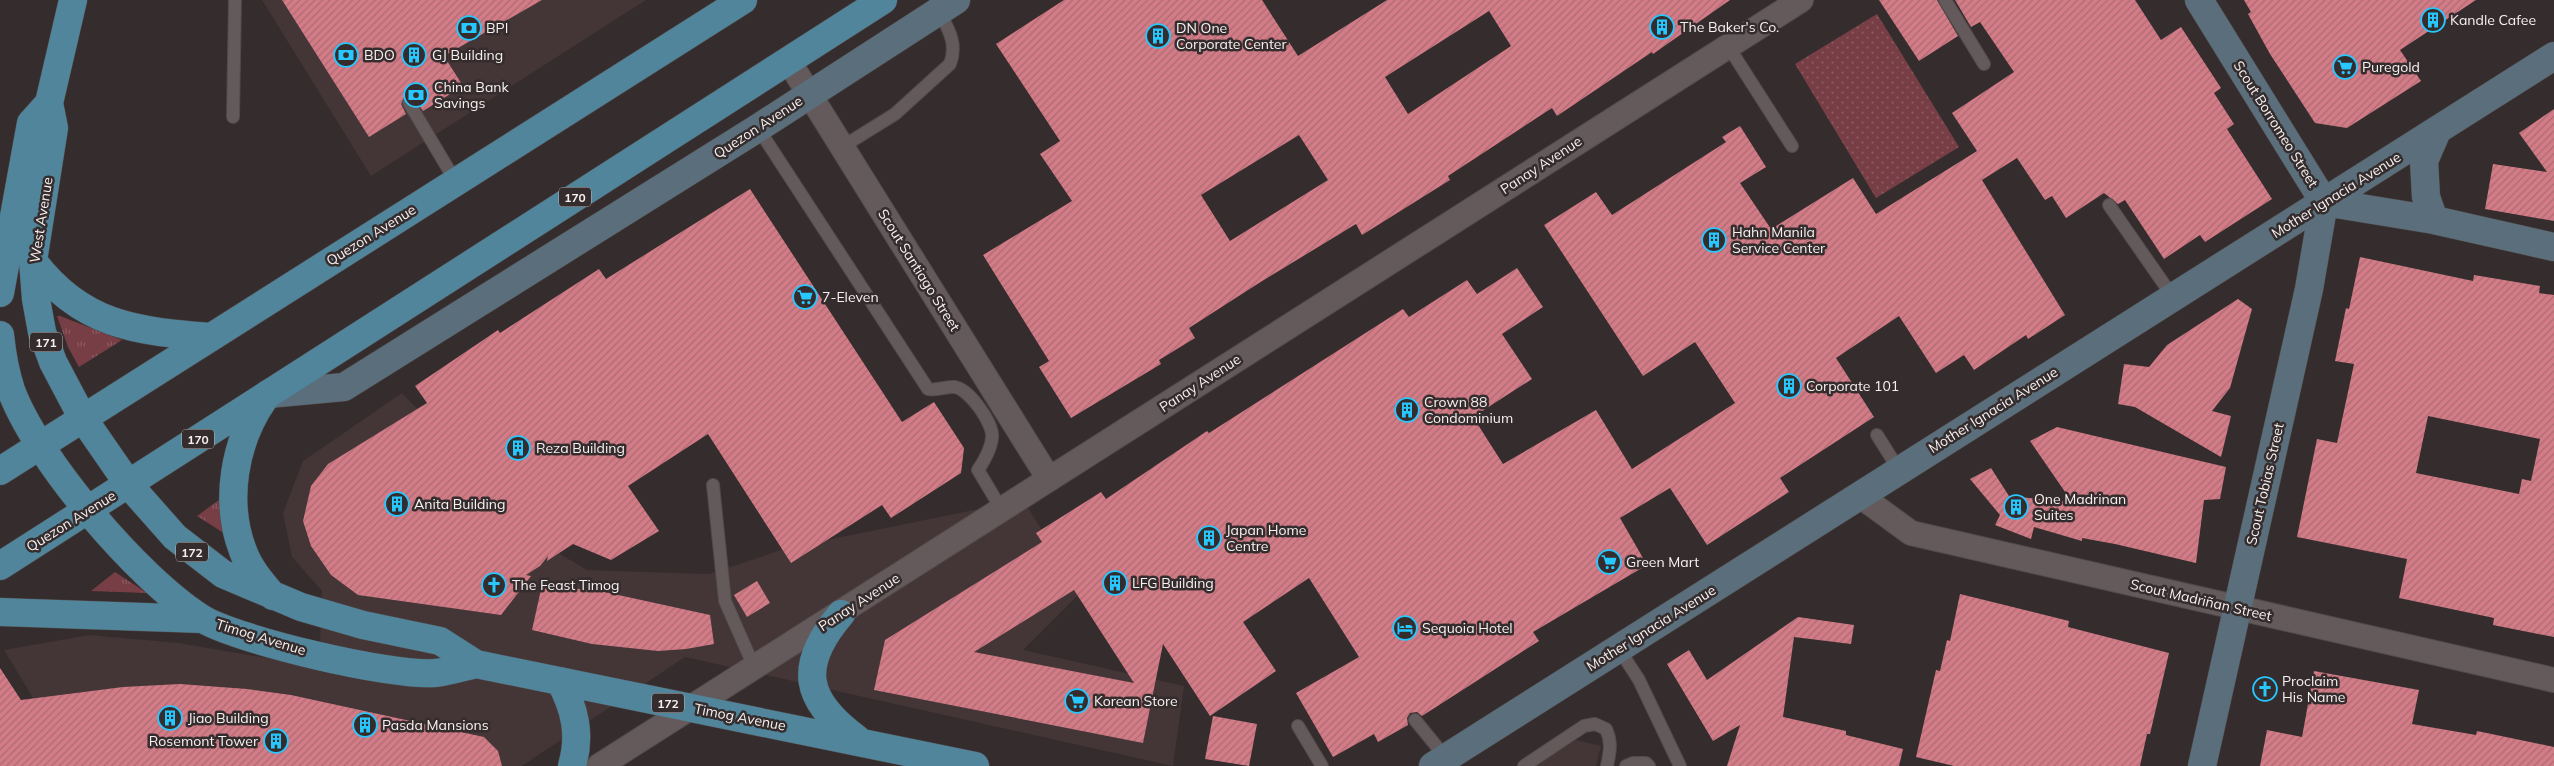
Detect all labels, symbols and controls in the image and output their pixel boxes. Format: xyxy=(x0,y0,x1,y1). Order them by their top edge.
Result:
building icon: Kandle Cafee xyxy=(2420,7,2446,33)
place label: Kandle Cafee xyxy=(2450,11,2536,29)
building icon: The Baker's Co. xyxy=(1649,14,1675,40)
bank icon: BPI xyxy=(456,15,482,41)
place label: The Baker's Co. xyxy=(1680,18,1779,36)
place label: BPI xyxy=(486,19,508,37)
place label: DN One Corporate Center xyxy=(1176,19,1287,53)
building icon: DN One Corporate Center xyxy=(1145,23,1171,49)
bank icon: BDO xyxy=(333,42,359,68)
building icon: GJ Building xyxy=(401,42,427,68)
place label: BDO xyxy=(364,46,395,64)
place label: GJ Building xyxy=(432,46,503,64)
supermarket icon: Puregold xyxy=(2332,54,2358,80)
street label: Scout Borromeo Street xyxy=(2230,57,2322,191)
place label: Puregold xyxy=(2362,58,2420,76)
place label: China Bank Savings xyxy=(434,78,509,112)
bank icon: China Bank Savings xyxy=(403,82,429,108)
street label: Quezon Avenue xyxy=(710,92,806,162)
street label: Panay Avenue xyxy=(1497,132,1585,198)
street label: Mother Ignacia Avenue xyxy=(2268,148,2404,242)
street label: West Avenue xyxy=(25,176,57,264)
road number: 170 xyxy=(559,188,591,206)
street label: Quezon Avenue xyxy=(323,200,419,270)
street label: Scout Santiago Street xyxy=(874,205,964,335)
place label: Hahn Manila Service Center xyxy=(1732,223,1826,257)
building icon: Hahn Manila Service Center xyxy=(1701,227,1727,253)
supermarket icon: 7-Eleven xyxy=(792,284,818,310)
place label: 7-Eleven xyxy=(822,288,879,306)
road number: 171 xyxy=(30,332,62,352)
street label: Panay Avenue xyxy=(1156,350,1244,416)
street label: Mother Ignacia Avenue xyxy=(1925,363,2061,457)
building icon: Corporate 101 xyxy=(1776,373,1802,399)
place label: Corporate 101 xyxy=(1806,377,1899,395)
place label: Crown 88 Condominium xyxy=(1424,393,1513,427)
building icon: Crown 88 Condominium xyxy=(1394,397,1420,423)
street label: Scout Tobias Street xyxy=(2242,421,2288,547)
road number: 170 xyxy=(182,429,214,448)
building icon: Reza Building xyxy=(505,435,531,461)
place label: Reza Building xyxy=(536,439,625,457)
street label: Quezon Avenue xyxy=(23,486,119,556)
place label: One Madrinan Suites xyxy=(2034,490,2126,524)
building icon: Anita Building xyxy=(384,491,410,517)
building icon: One Madrinan Suites xyxy=(2003,494,2029,520)
place label: Anita Building xyxy=(414,495,505,513)
place label: Japan Home Centre xyxy=(1226,521,1306,555)
building icon: Japan Home Centre xyxy=(1196,525,1222,551)
road number: 172 xyxy=(176,542,208,562)
supermarket icon: Green Mart xyxy=(1596,549,1622,575)
place label: Green Mart xyxy=(1626,553,1699,571)
street label: Panay Avenue xyxy=(815,569,903,635)
building icon: LFG Building xyxy=(1102,570,1128,596)
church icon: The Feast Timog xyxy=(481,572,507,598)
place label: LFG Building xyxy=(1132,574,1214,592)
street label: Scout Madriñan Street xyxy=(2129,575,2274,625)
place label: The Feast Timog xyxy=(512,576,620,594)
street label: Mother Ignacia Avenue xyxy=(1583,581,1719,675)
street label: Timog Avenue xyxy=(214,615,308,659)
hotel icon: Sequoia Hotel xyxy=(1392,615,1418,641)
place label: Sequoia Hotel xyxy=(1422,619,1513,637)
place label: Proclaim His Name xyxy=(2282,672,2345,706)
church icon: Proclaim His Name xyxy=(2252,676,2278,702)
supermarket icon: Korean Store xyxy=(1064,688,1090,714)
place label: Korean Store xyxy=(1094,692,1178,710)
road number: 172 xyxy=(652,694,684,712)
street label: Timog Avenue xyxy=(693,699,787,735)
building icon: Jiao Building xyxy=(157,705,183,731)
place label: Jiao Building xyxy=(188,709,269,727)
building icon: Pasda Mansions xyxy=(352,712,378,738)
place label: Pasda Mansions xyxy=(382,716,489,734)
building icon: Rosemont Tower xyxy=(263,728,289,754)
place label: Rosemont Tower xyxy=(149,732,259,750)

